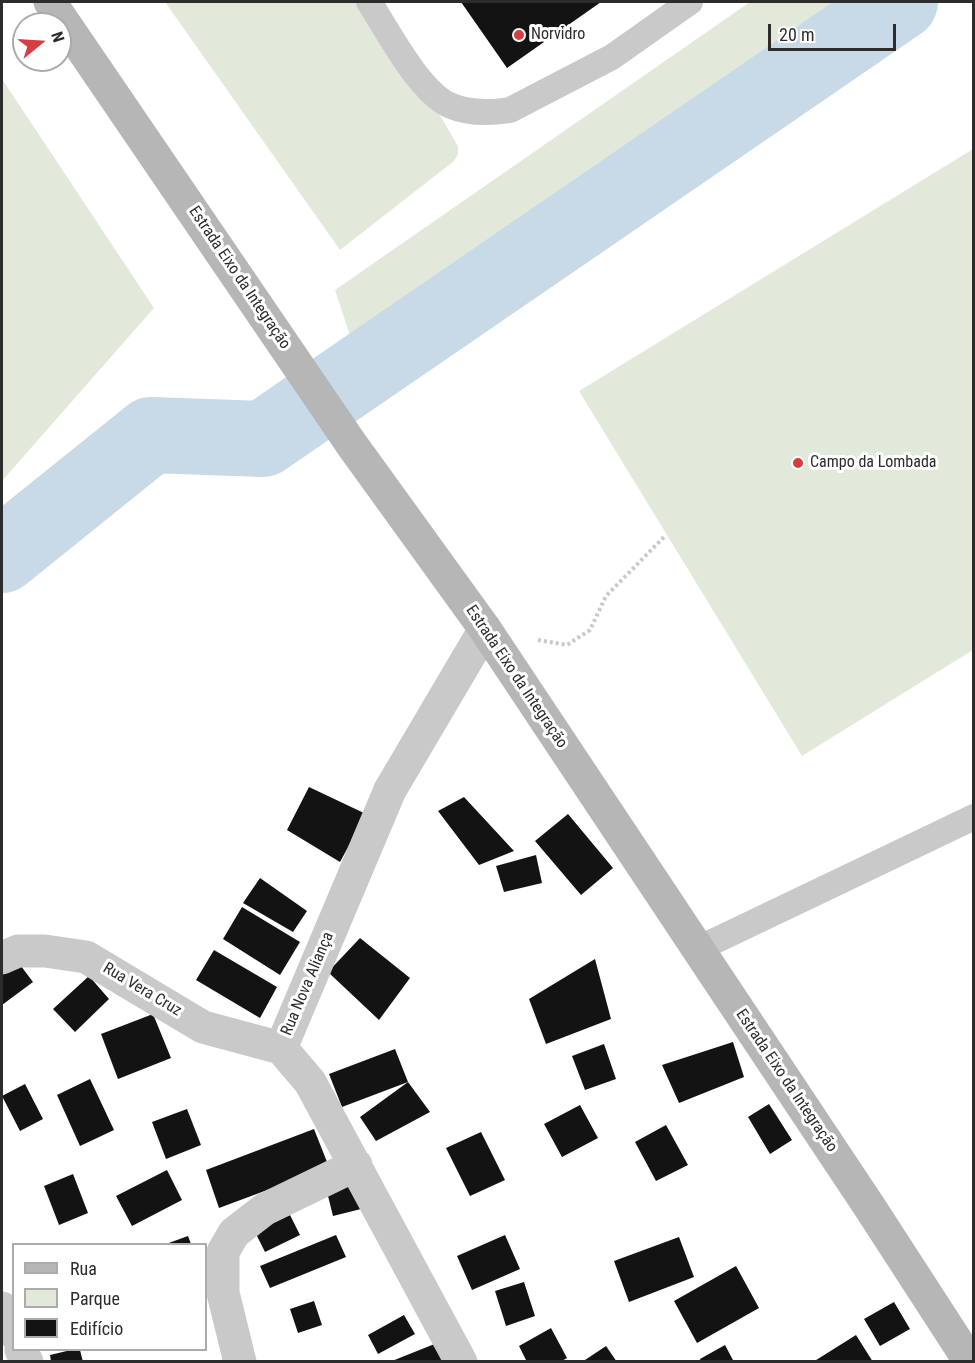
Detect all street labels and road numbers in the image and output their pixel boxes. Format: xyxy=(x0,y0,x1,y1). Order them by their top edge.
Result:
street label: Estrada Eixo da Integração xyxy=(184,203,294,353)
street label: Estrada Eixo da Integração xyxy=(461,602,571,752)
street label: Rua Nova Aliança xyxy=(278,929,338,1039)
street label: Rua Vera Cruz xyxy=(99,959,185,1021)
street label: Estrada Eixo da Integração xyxy=(731,1006,841,1156)

